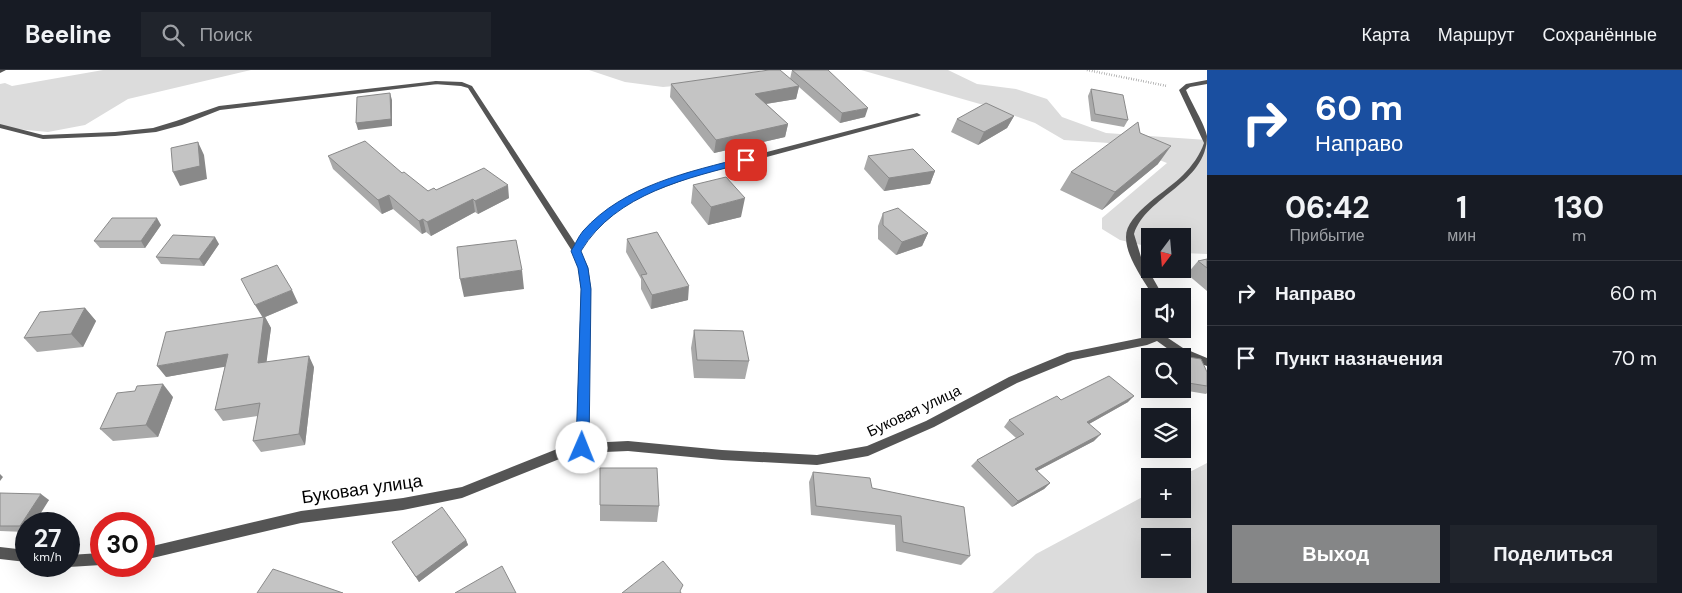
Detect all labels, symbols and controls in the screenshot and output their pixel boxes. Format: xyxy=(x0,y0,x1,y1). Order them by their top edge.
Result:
search box xyxy=(141,12,491,57)
text: Beeline xyxy=(25,19,111,50)
icon: search xyxy=(159,21,187,49)
text: Поиск xyxy=(199,22,252,47)
text: Карта xyxy=(1362,23,1410,47)
text: Маршрут xyxy=(1438,23,1514,47)
text: Сохранённые xyxy=(1542,23,1657,47)
text: 60 m xyxy=(1315,85,1403,131)
icon: right xyxy=(1232,90,1297,155)
text: Направо xyxy=(1315,129,1403,158)
pin xyxy=(725,139,767,181)
icon: arrive xyxy=(732,146,760,174)
text: 06:42 xyxy=(1285,188,1369,227)
text: 1 xyxy=(1456,188,1467,227)
text: 130 xyxy=(1554,188,1604,227)
text: Прибытие xyxy=(1290,225,1365,246)
text: мин xyxy=(1447,225,1476,246)
text: m xyxy=(1572,225,1586,246)
north arrow xyxy=(1141,228,1191,278)
map controls xyxy=(1141,228,1191,578)
icon: right xyxy=(1232,279,1260,307)
text: Направо xyxy=(1275,281,1356,306)
text: 60 m xyxy=(1610,281,1657,306)
button: sound xyxy=(1141,288,1191,338)
icon: arrive xyxy=(1232,344,1260,372)
text: Пункт назначения xyxy=(1275,346,1443,371)
text: 70 m xyxy=(1612,346,1657,371)
button: search xyxy=(1141,348,1191,398)
street label: Буковая улица xyxy=(864,380,965,442)
button: layers xyxy=(1141,408,1191,458)
position arrow xyxy=(555,421,607,473)
street label: Буковая улица xyxy=(300,468,425,509)
button: + xyxy=(1141,468,1191,518)
speed limit sign: 30 xyxy=(90,512,155,577)
text: 27 xyxy=(34,522,61,555)
button: Выход xyxy=(1232,525,1440,583)
button: Поделиться xyxy=(1450,525,1657,583)
button: − xyxy=(1141,528,1191,578)
text: km/h xyxy=(33,549,62,565)

